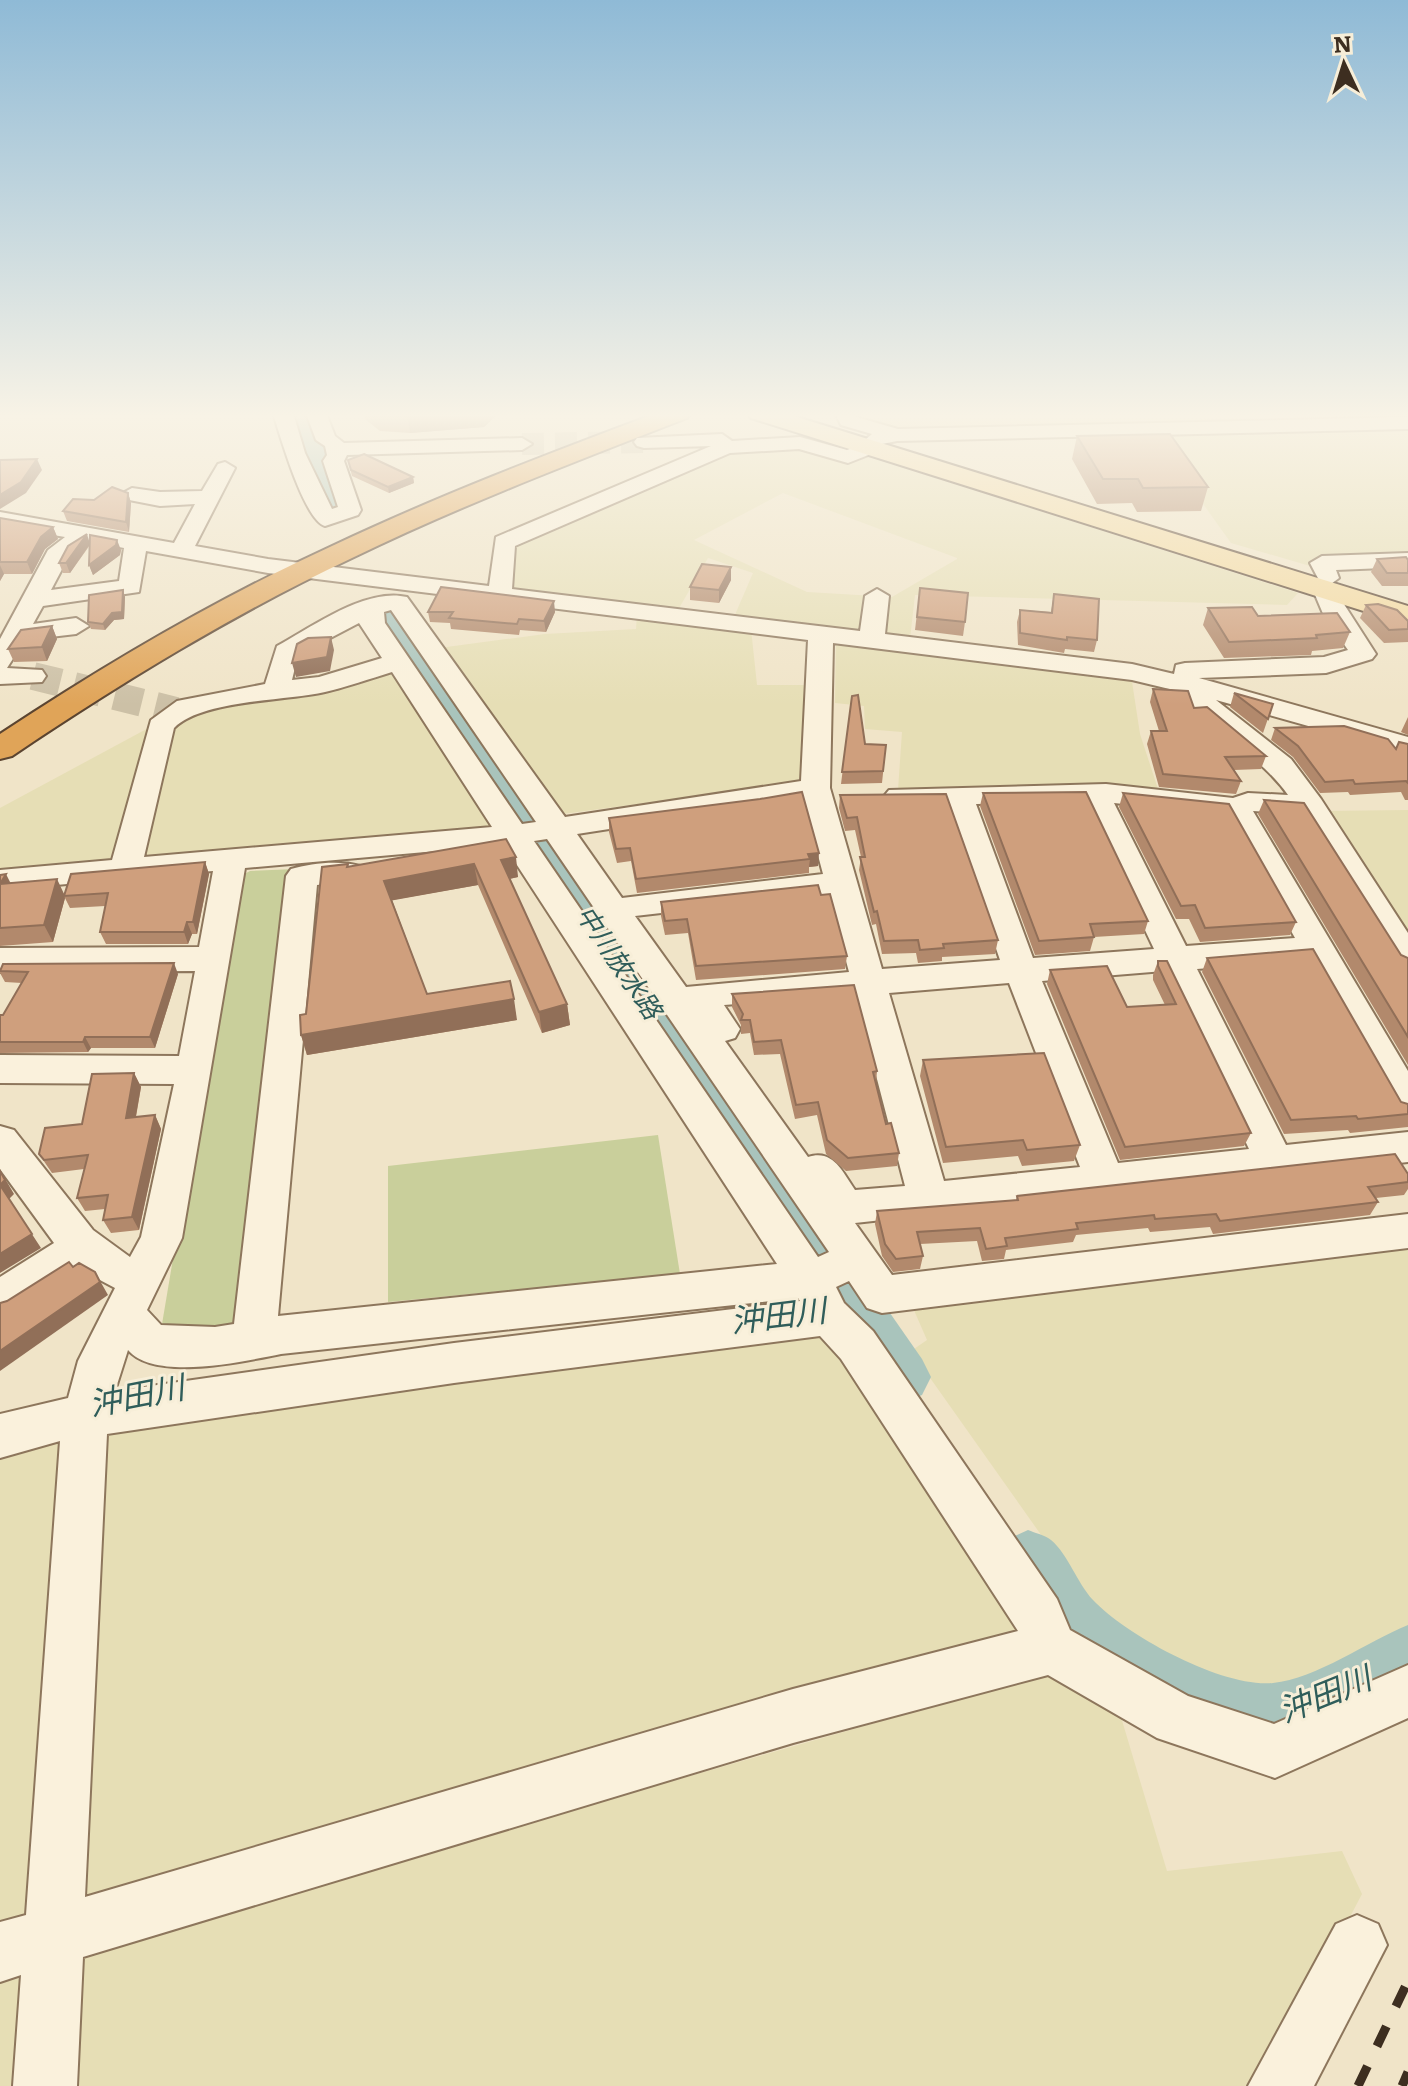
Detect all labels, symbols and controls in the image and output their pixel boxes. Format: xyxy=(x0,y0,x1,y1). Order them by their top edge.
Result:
north arrow xyxy=(1304,24,1384,104)
text: N xyxy=(1332,25,1353,60)
water label: 中川放水路 xyxy=(568,896,675,1027)
water label: 沖田川 xyxy=(727,1283,832,1343)
water label: 沖田川 xyxy=(84,1360,191,1426)
water label: 沖田川 xyxy=(1270,1651,1380,1732)

